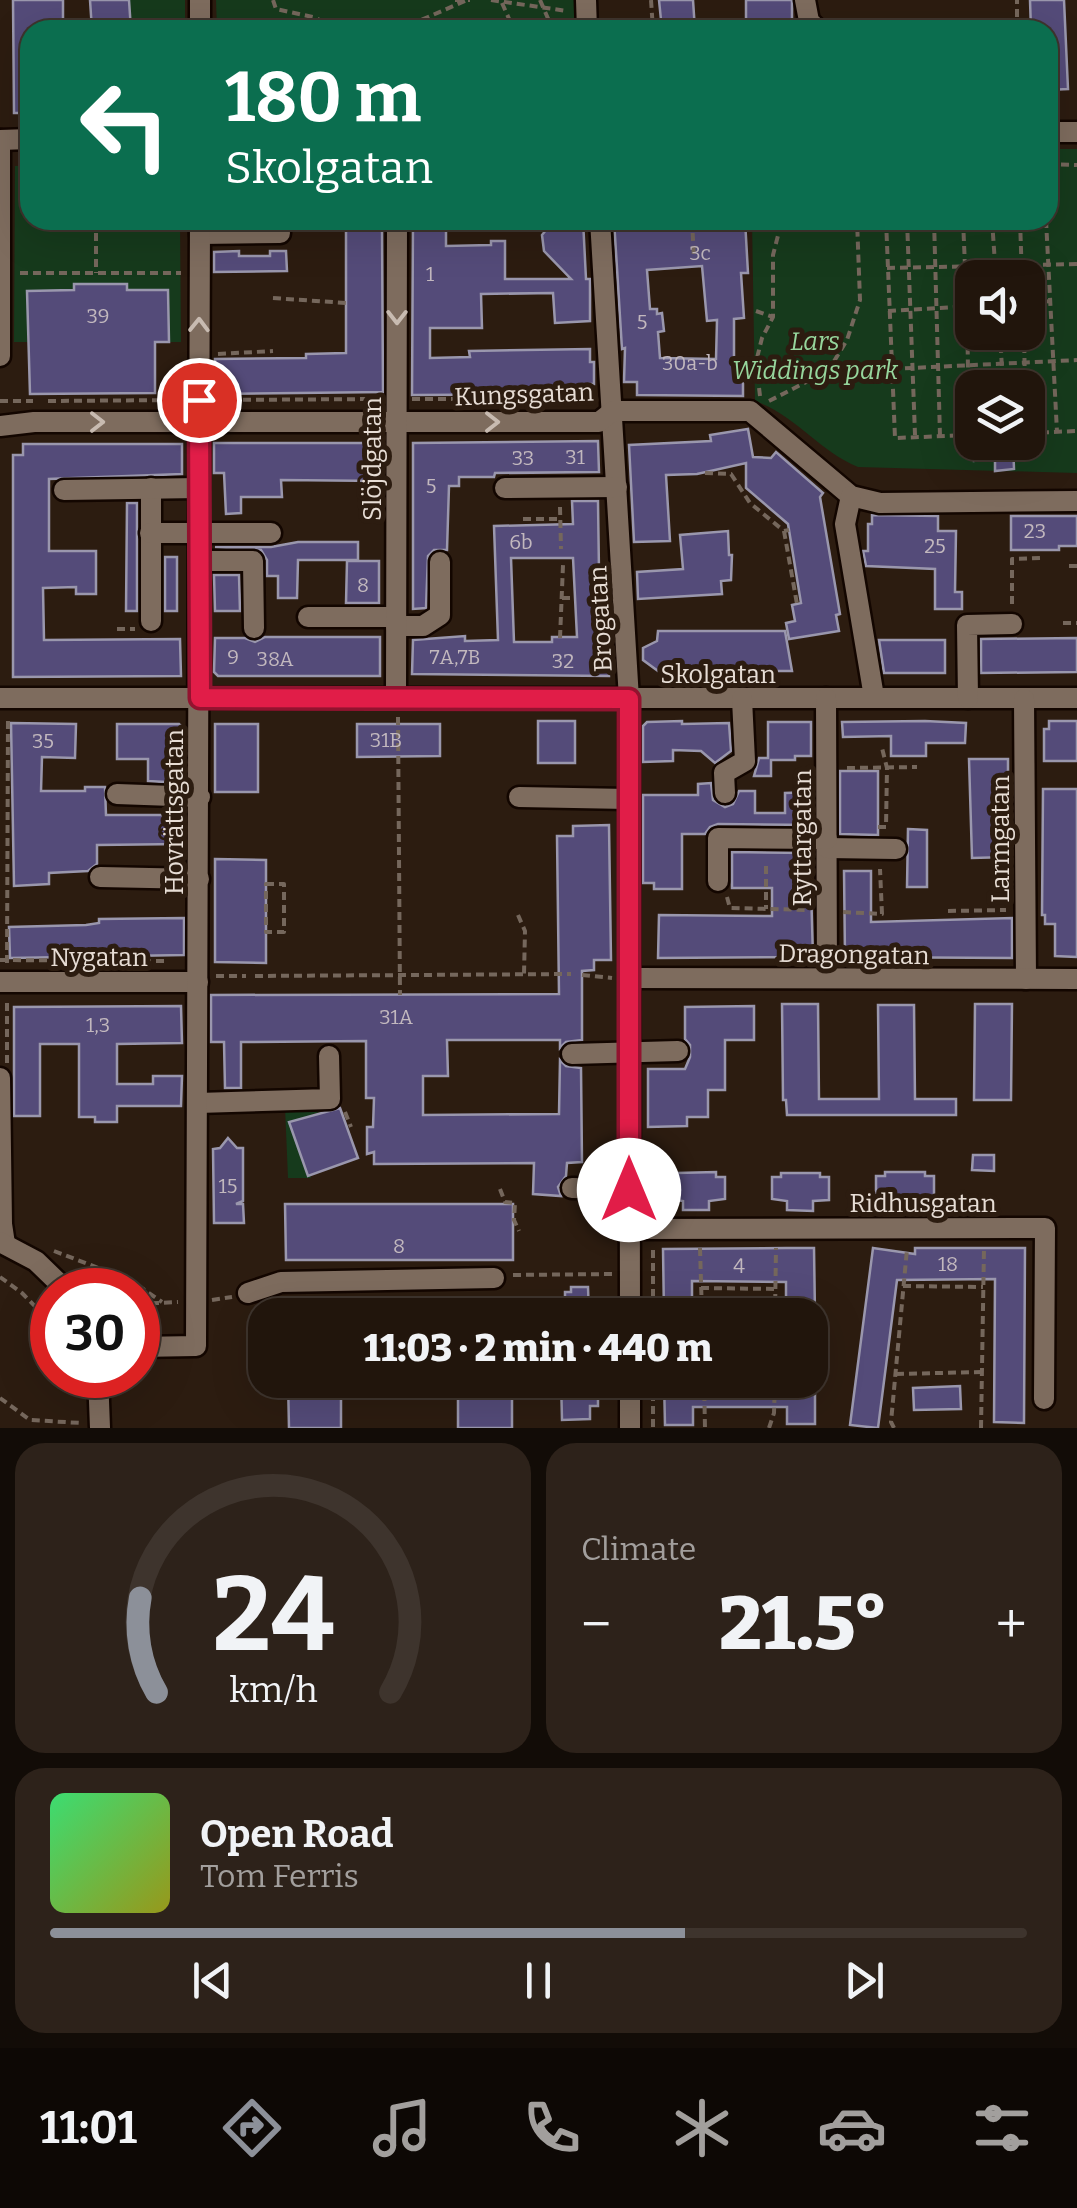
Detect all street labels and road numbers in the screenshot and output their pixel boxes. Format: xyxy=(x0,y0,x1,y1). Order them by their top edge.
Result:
street label: Kungsgatan xyxy=(454,378,594,412)
street label: Slöjdgatan xyxy=(358,397,388,521)
street label: Brogatan xyxy=(583,565,619,673)
street label: Skolgatan xyxy=(660,660,776,690)
street label: Hovrättsgatan xyxy=(160,729,190,895)
street label: Ryttargatan xyxy=(788,769,818,907)
street label: Larmgatan xyxy=(986,775,1016,903)
street label: Dragongatan xyxy=(778,939,930,971)
street label: Nygatan xyxy=(50,943,148,973)
street label: Ridhusgatan xyxy=(849,1189,997,1219)

